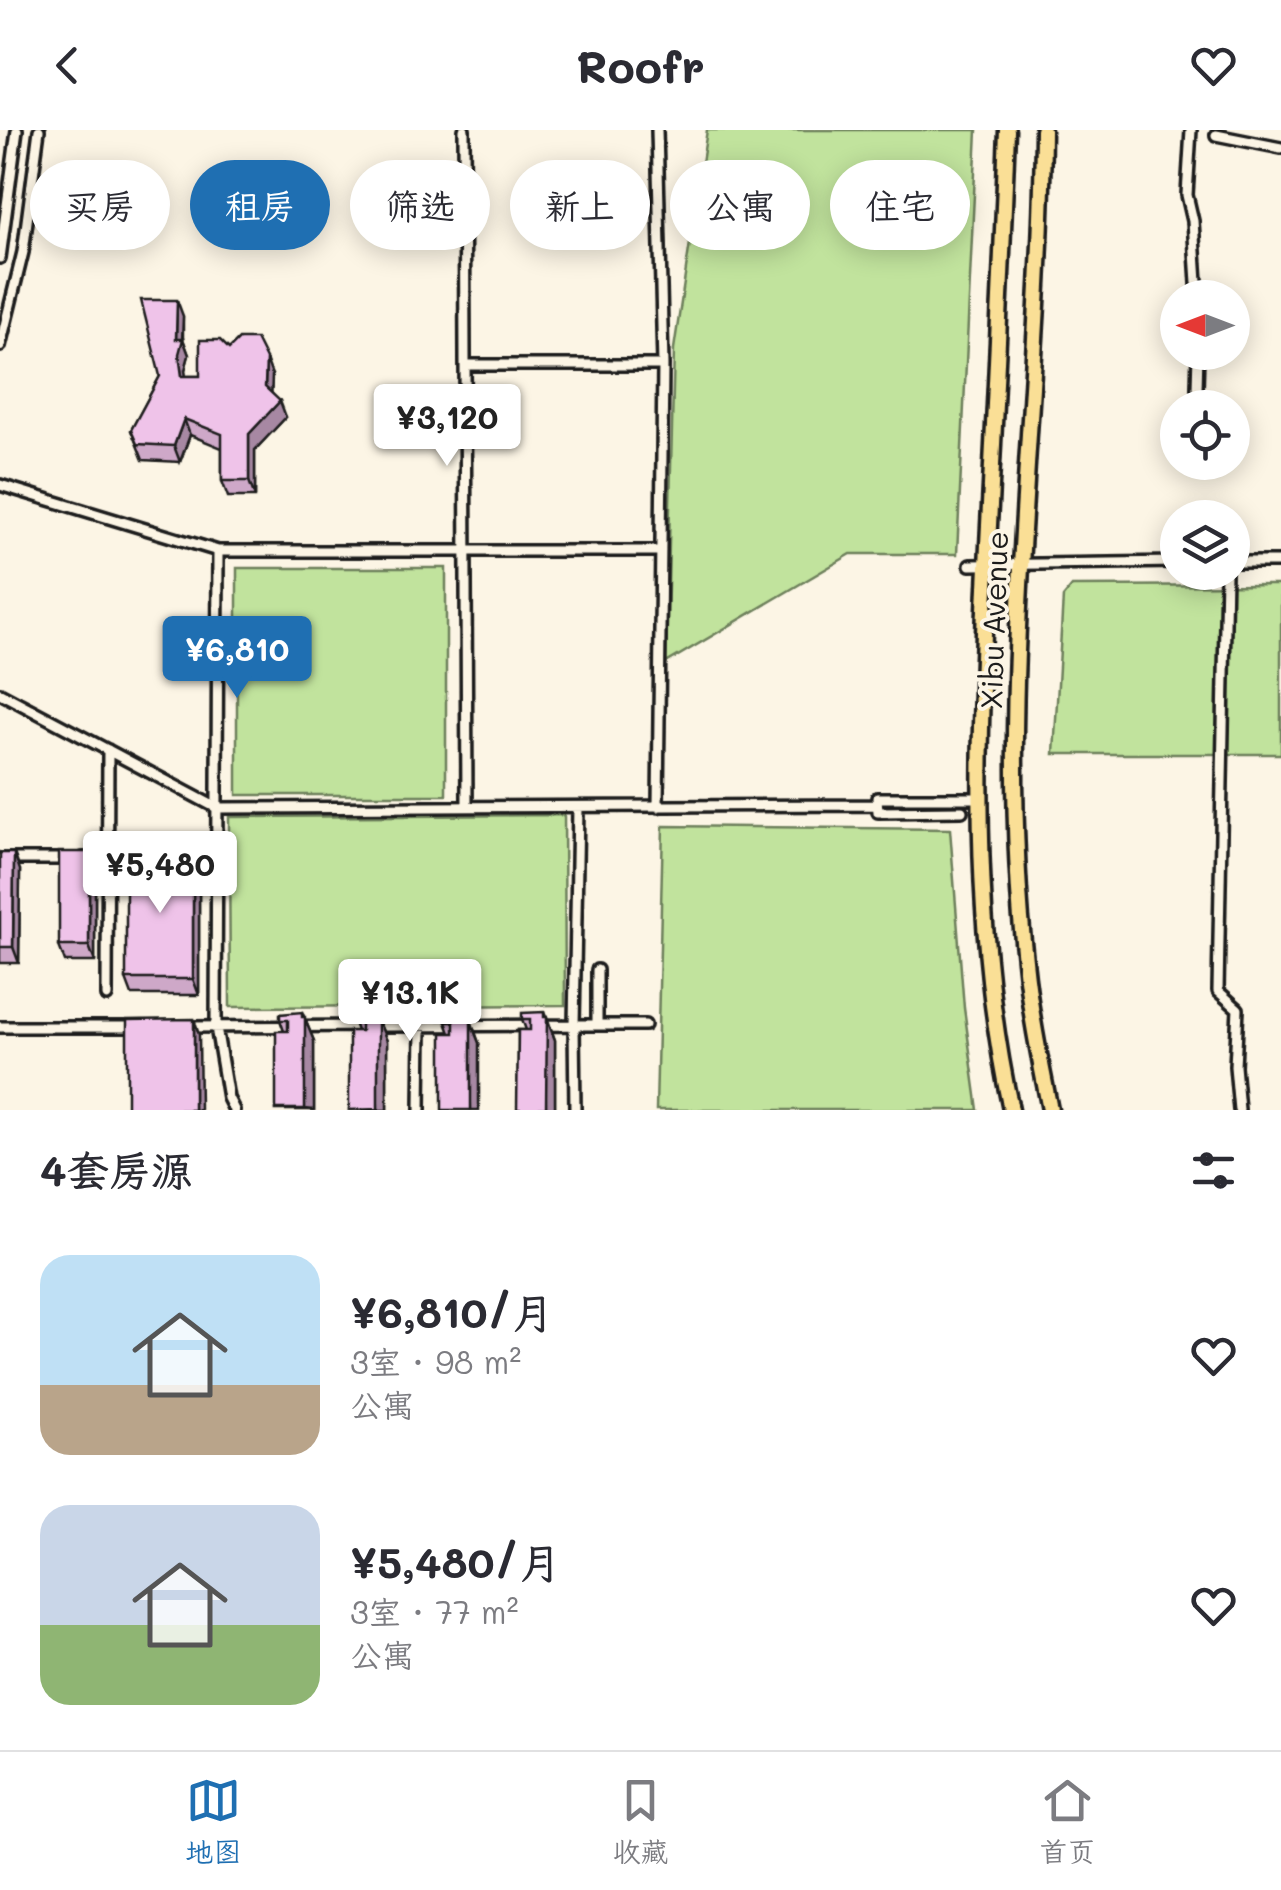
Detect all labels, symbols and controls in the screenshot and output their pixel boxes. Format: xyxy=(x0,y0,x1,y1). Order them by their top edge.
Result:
text: Roofr xyxy=(576,36,705,94)
icon: back xyxy=(40,38,95,93)
icon: heart xyxy=(1186,38,1241,93)
chip: 买房 xyxy=(30,160,170,250)
chip: 租房 xyxy=(190,160,330,250)
chip: 筛选 xyxy=(350,160,490,250)
chip: 新上 xyxy=(510,160,650,250)
chip: 公寓 xyxy=(670,160,810,250)
chip: 住宅 xyxy=(830,160,970,250)
north arrow xyxy=(1160,280,1250,370)
map controls xyxy=(1160,280,1250,590)
pin: ¥3,120 xyxy=(366,384,528,469)
button: locate xyxy=(1160,390,1250,480)
text: ¥3,120 xyxy=(396,395,498,437)
button: layers xyxy=(1160,500,1250,590)
street label: Xibu Avenue xyxy=(970,530,1016,710)
pin: ¥6,810 xyxy=(156,616,318,701)
text: ¥6,810 xyxy=(185,627,289,669)
pin: ¥5,480 xyxy=(79,831,241,916)
text: ¥5,480 xyxy=(105,842,215,884)
pin: ¥13.1K xyxy=(329,959,491,1044)
text: ¥13.1K xyxy=(360,970,460,1012)
text: 4套房源 xyxy=(40,1142,193,1197)
icon: filters xyxy=(1186,1143,1241,1198)
text: ¥6,810/月 xyxy=(350,1284,554,1339)
icon: home xyxy=(120,1295,240,1415)
icon: heart xyxy=(1186,1328,1241,1383)
text: 3室 · 98 m² xyxy=(350,1340,521,1382)
text: 公寓 xyxy=(350,1383,414,1425)
text: ¥5,480/月 xyxy=(350,1534,561,1589)
icon: home xyxy=(120,1545,240,1665)
icon: heart xyxy=(1186,1578,1241,1633)
text: 3室 · 77 m² xyxy=(350,1590,519,1632)
text: 公寓 xyxy=(350,1633,414,1675)
tab: 地图 xyxy=(185,1773,242,1870)
tab: 收藏 xyxy=(612,1773,669,1870)
tab: 首页 xyxy=(1039,1773,1096,1870)

